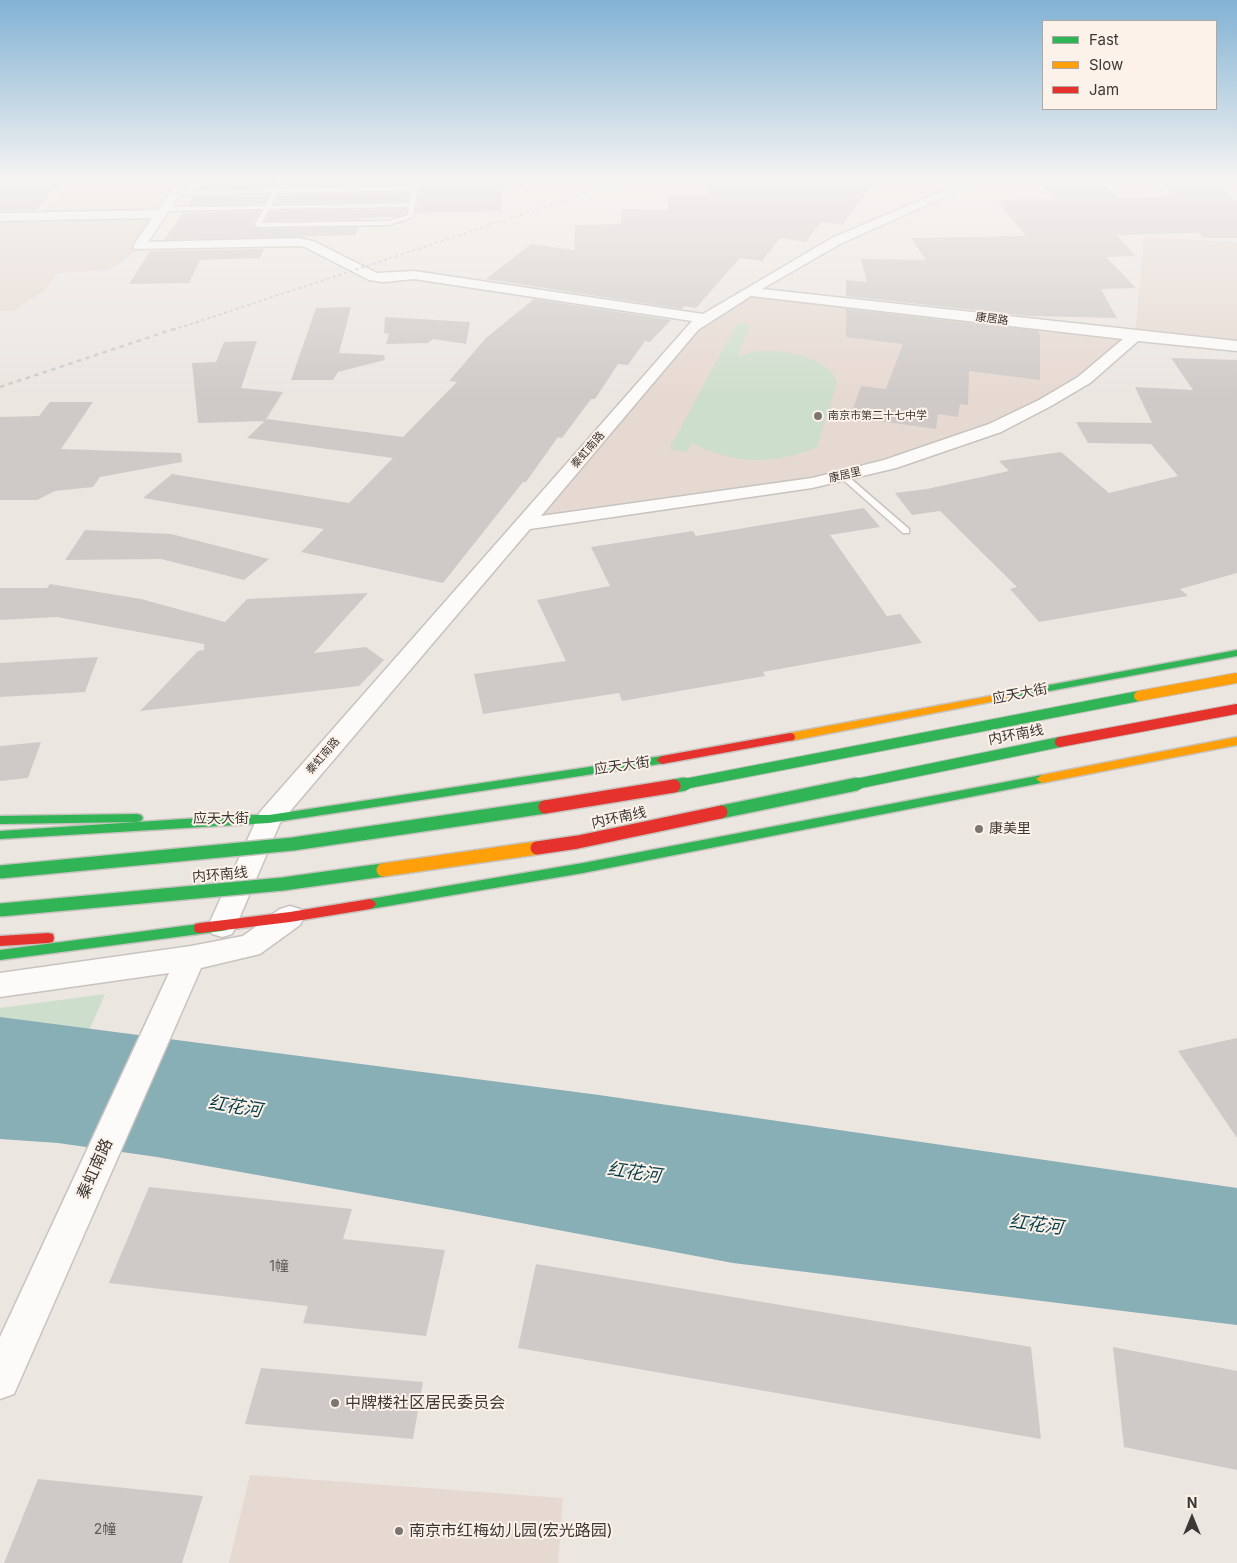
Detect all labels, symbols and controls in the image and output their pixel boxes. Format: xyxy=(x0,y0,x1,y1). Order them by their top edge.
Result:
legend xyxy=(1042,20,1217,110)
text: Fast xyxy=(1089,30,1119,49)
text: Slow xyxy=(1089,55,1123,74)
text: Jam xyxy=(1089,80,1119,99)
street label: 康居路 xyxy=(975,310,1009,328)
place label: 南京市第二十七中学 xyxy=(828,409,927,423)
marker: 南京市第二十七中学 xyxy=(812,410,824,422)
street label: 秦虹南路 xyxy=(569,429,607,471)
street label: 康居里 xyxy=(827,465,863,485)
street label: 应天大街 xyxy=(991,680,1049,708)
street label: 内环南线 xyxy=(987,721,1045,749)
street label: 秦虹南路 xyxy=(304,735,342,777)
street label: 应天大街 xyxy=(593,754,651,778)
street label: 内环南线 xyxy=(590,804,648,832)
street label: 应天大街 xyxy=(193,811,249,827)
place label: 康美里 xyxy=(989,821,1031,837)
marker: 康美里 xyxy=(973,823,985,835)
street label: 内环南线 xyxy=(191,864,249,886)
water label: 红花河 xyxy=(207,1092,263,1122)
street label: 秦虹南路 xyxy=(73,1136,117,1202)
water label: 红花河 xyxy=(606,1159,662,1187)
water label: 红花河 xyxy=(1008,1211,1064,1239)
house number: 1幢 xyxy=(269,1259,289,1275)
place label: 中牌楼社区居民委员会 xyxy=(345,1393,505,1413)
marker: 中牌楼社区居民委员会 xyxy=(329,1397,341,1409)
north arrow xyxy=(1167,1493,1217,1543)
text: N xyxy=(1187,1494,1197,1511)
place label: 南京市红梅幼儿园(宏光路园) xyxy=(409,1521,613,1541)
house number: 2幢 xyxy=(94,1522,116,1538)
marker: 南京市红梅幼儿园(宏光路园) xyxy=(393,1525,405,1537)

